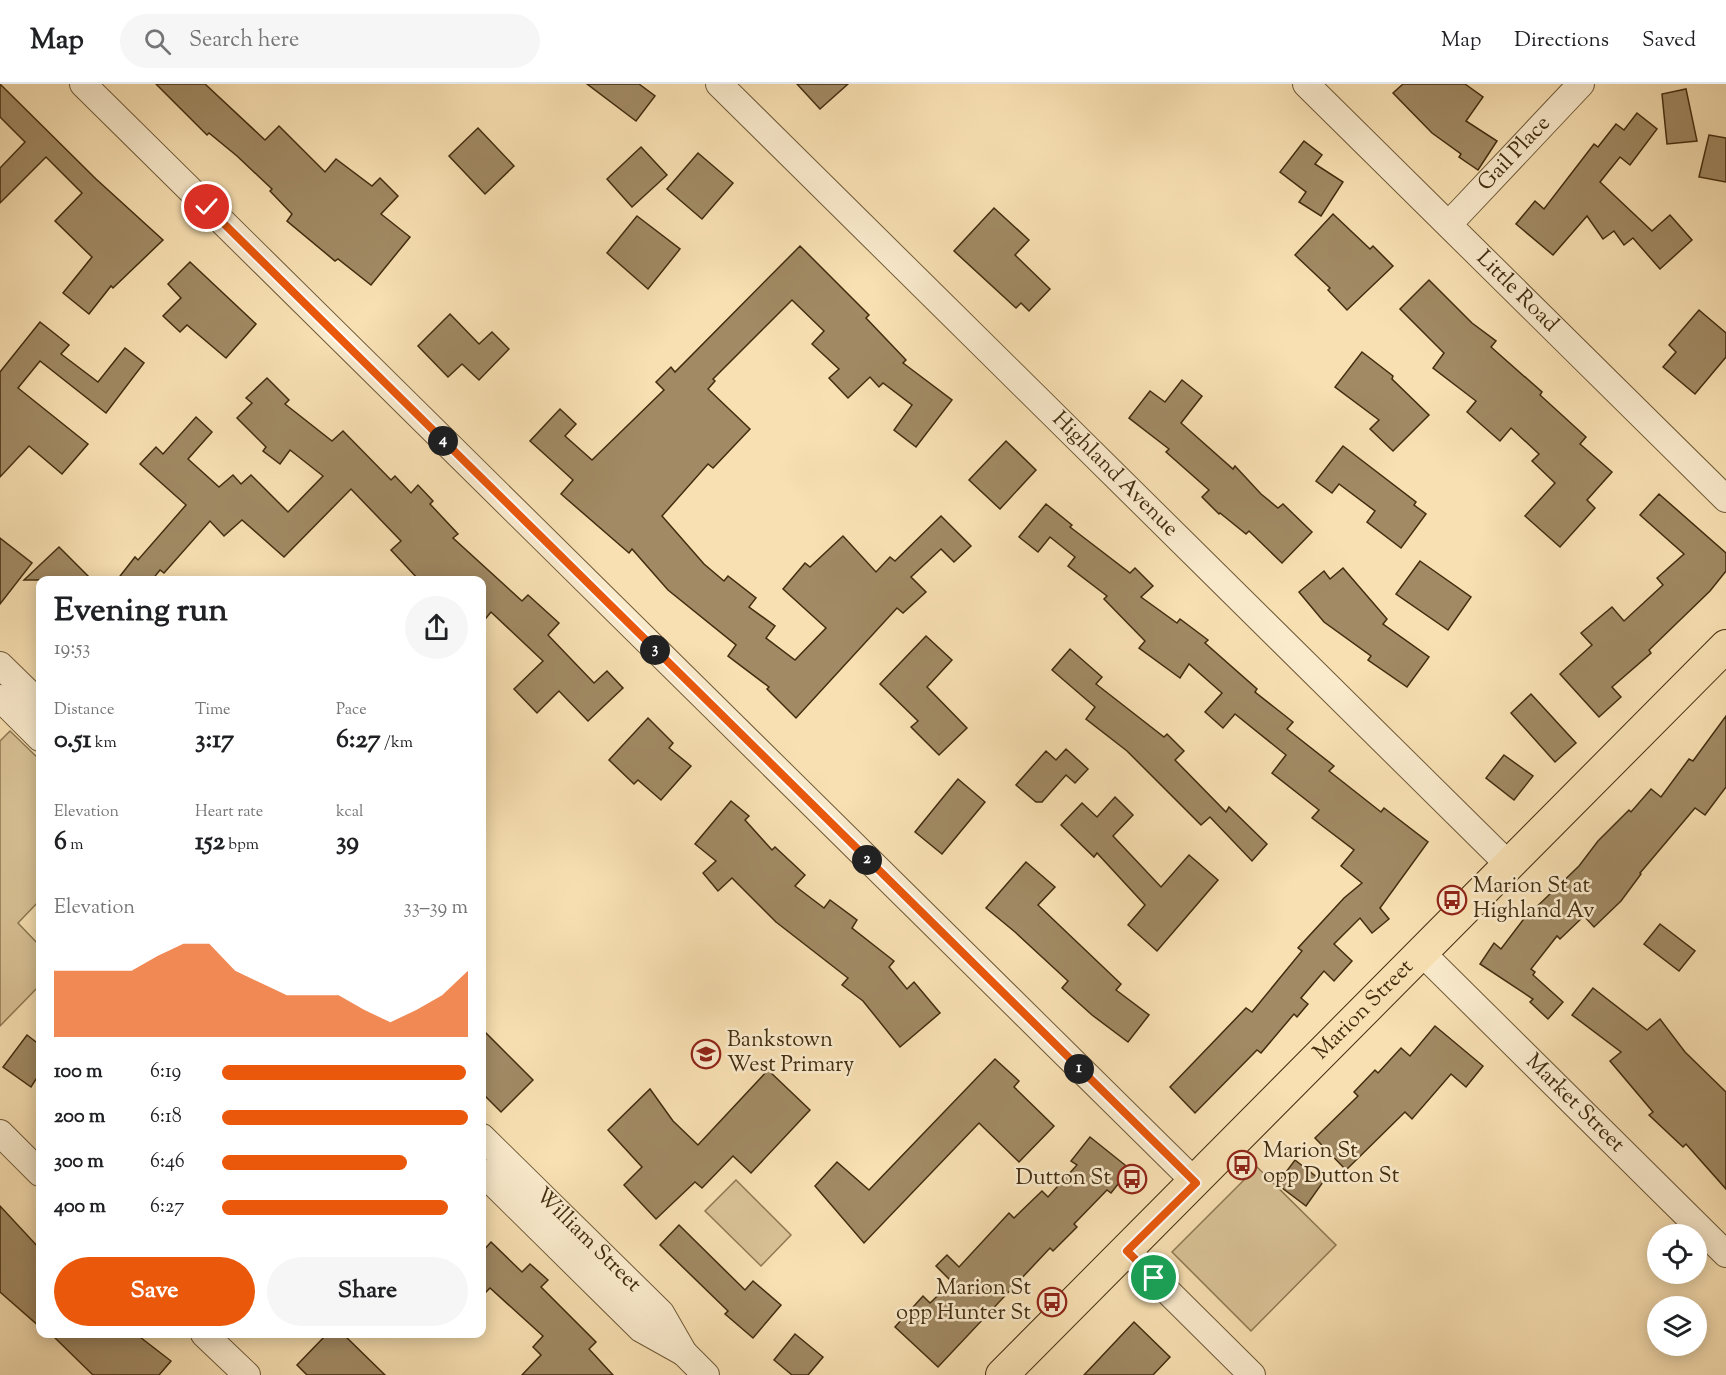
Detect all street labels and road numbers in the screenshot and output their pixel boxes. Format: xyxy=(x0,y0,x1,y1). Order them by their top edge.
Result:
street label: Gail Place xyxy=(1471,109,1559,199)
street label: Little Road xyxy=(1468,244,1565,340)
street label: Highland Avenue xyxy=(1044,405,1185,545)
street label: Marion Street xyxy=(1307,952,1422,1068)
street label: Market Street xyxy=(1517,1047,1632,1161)
street label: William Street xyxy=(527,1181,648,1301)

